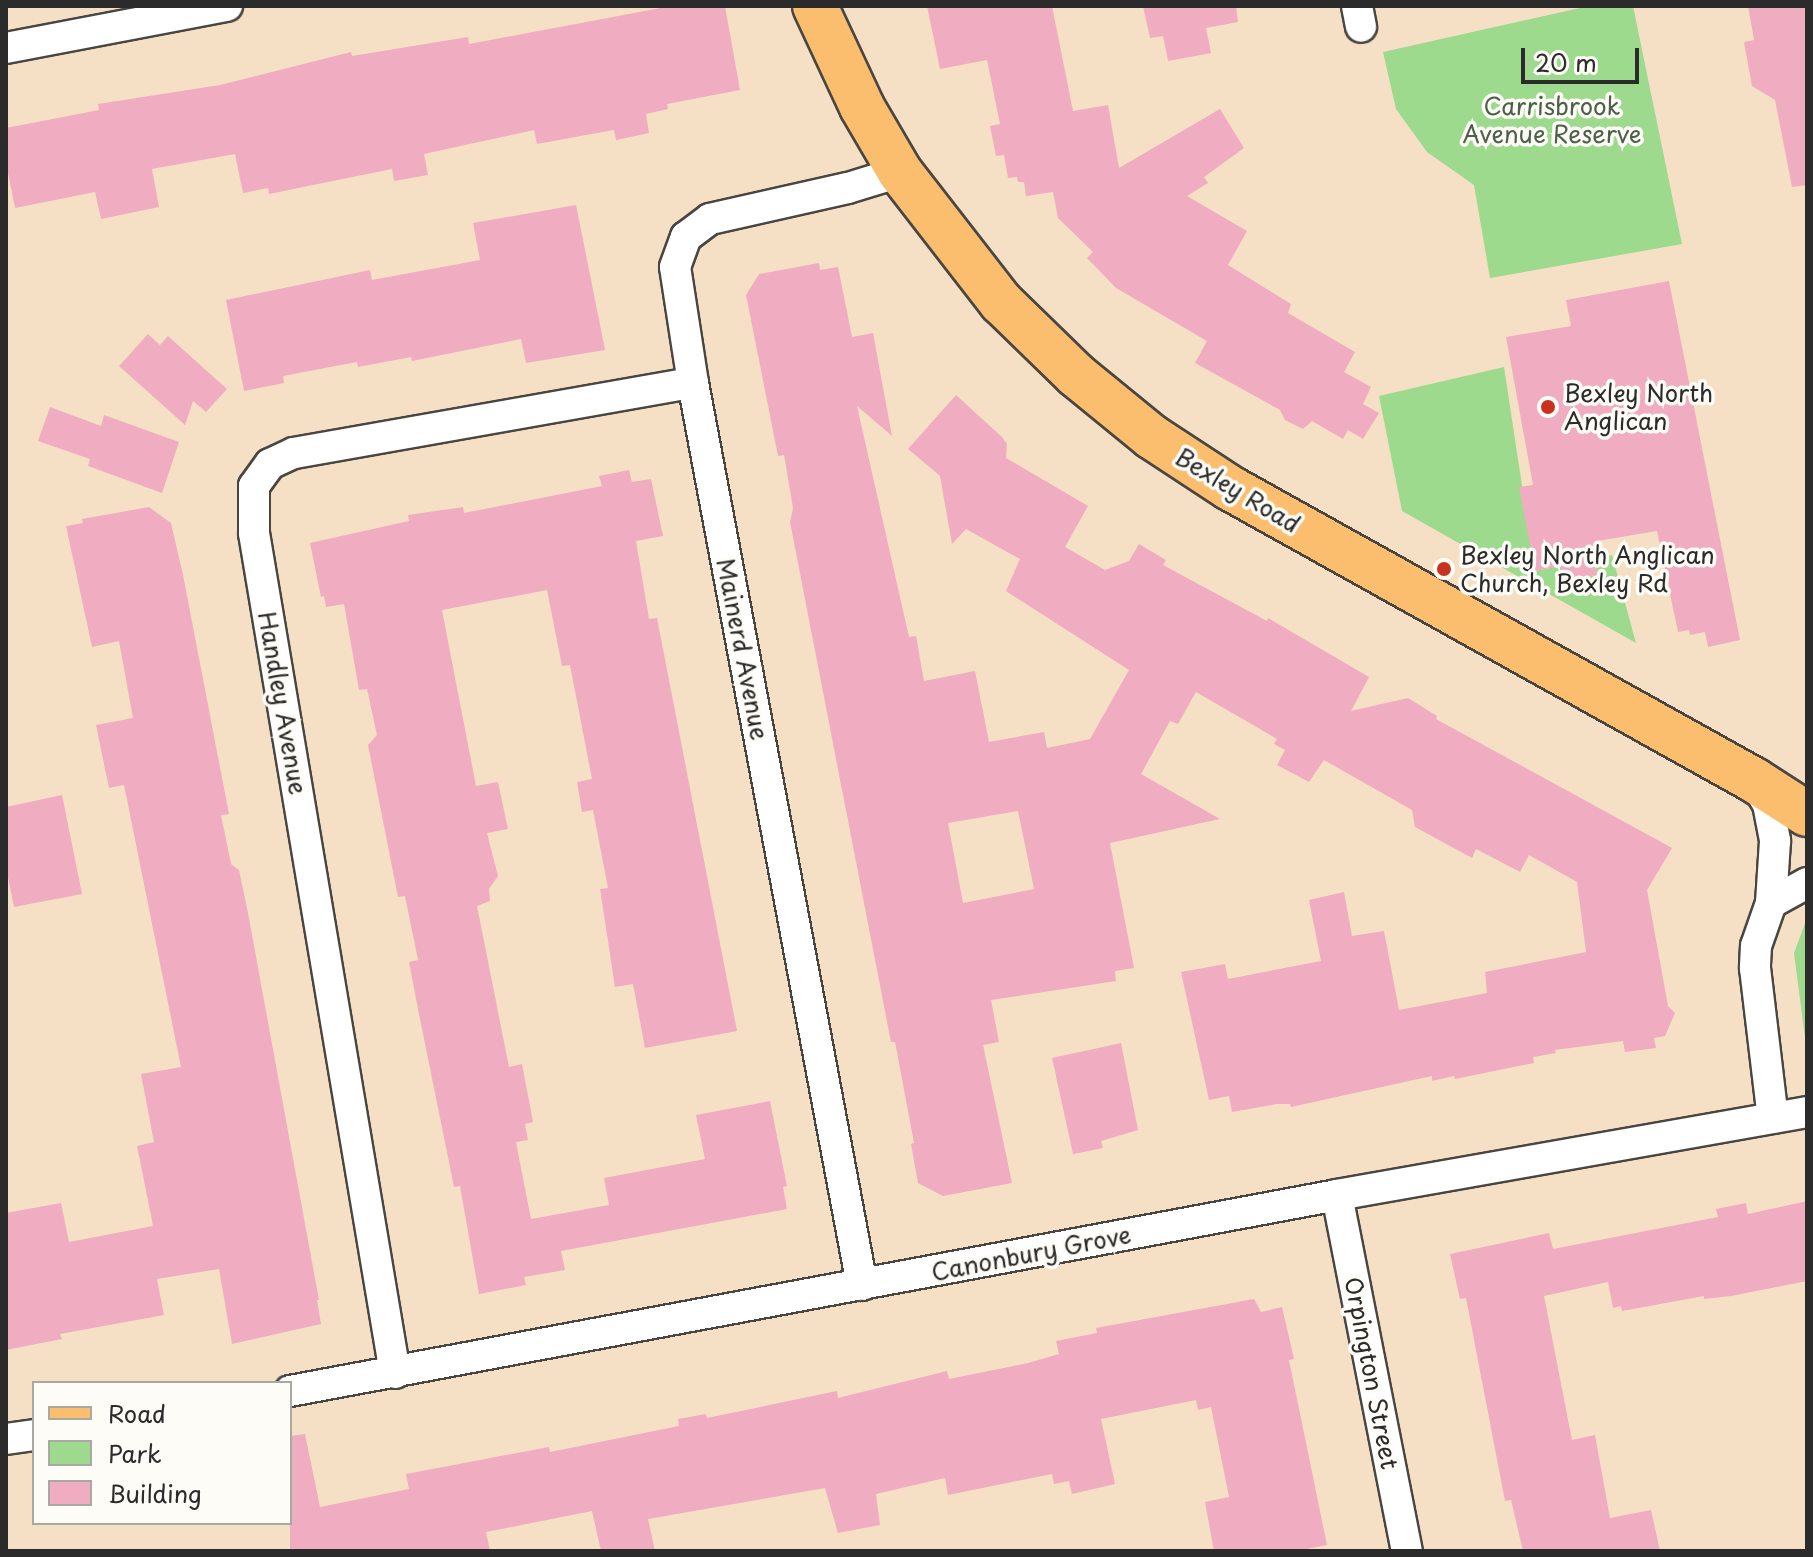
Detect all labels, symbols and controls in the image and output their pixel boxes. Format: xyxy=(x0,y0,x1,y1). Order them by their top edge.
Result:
scale bar xyxy=(1525,32,1643,82)
text: 20 m xyxy=(1535,44,1597,80)
park label: Carrisbrook Avenue Reserve xyxy=(1464,92,1640,148)
place label: Bexley North Anglican xyxy=(1564,379,1715,435)
marker: Bexley North Anglican xyxy=(1539,398,1557,416)
street label: Bexley Road xyxy=(1170,441,1306,539)
place label: Bexley North Anglican Church, Bexley Rd xyxy=(1460,541,1722,597)
street label: Mainerd Avenue xyxy=(711,555,775,743)
marker: Bexley North Anglican Church, Bexley Rd xyxy=(1435,560,1453,578)
street label: Handley Avenue xyxy=(253,609,313,797)
street label: Canonbury Grove xyxy=(927,1219,1135,1287)
street label: Orpington Street xyxy=(1339,1275,1405,1471)
legend xyxy=(32,1381,292,1525)
text: Road xyxy=(108,1395,166,1431)
text: Park xyxy=(108,1435,162,1471)
text: Building xyxy=(108,1475,202,1511)

